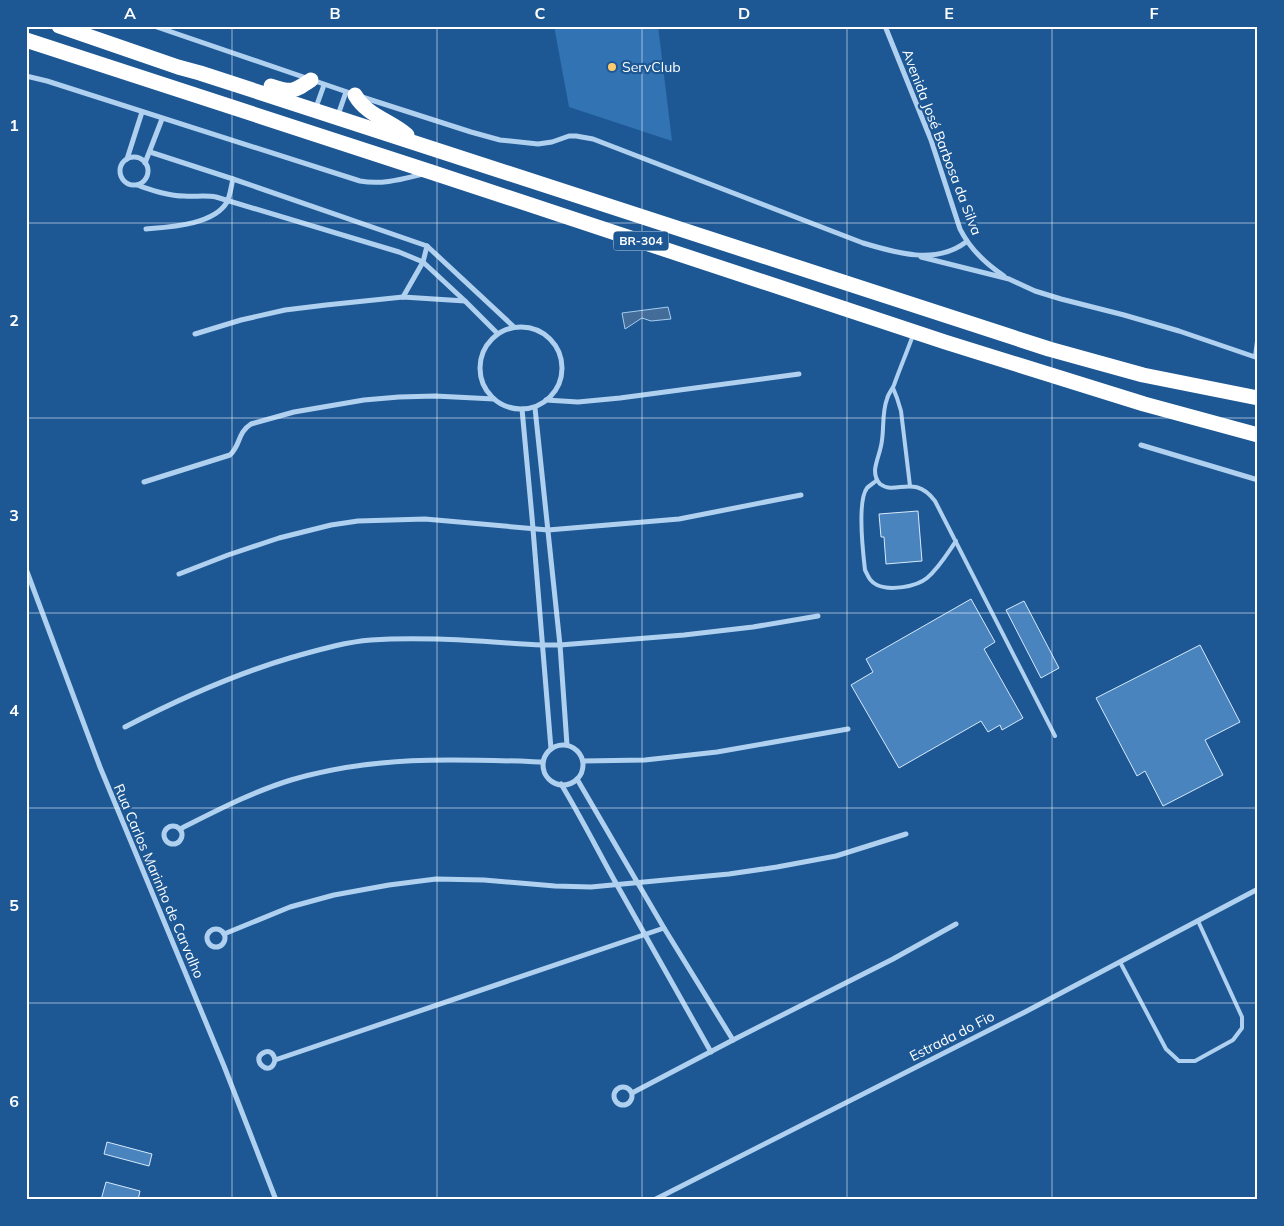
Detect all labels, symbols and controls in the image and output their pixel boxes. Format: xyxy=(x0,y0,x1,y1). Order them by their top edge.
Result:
text: A xyxy=(124,3,136,23)
text: B xyxy=(329,3,341,23)
text: C xyxy=(535,3,546,23)
text: D xyxy=(738,3,750,23)
text: E xyxy=(944,3,954,23)
text: F xyxy=(1149,3,1159,23)
street label: Avenida José Barbosa da Silva xyxy=(898,47,986,237)
place label: ServClub xyxy=(622,58,681,76)
marker: ServClub xyxy=(606,61,618,73)
text: 1 xyxy=(9,115,19,135)
road number: BR-304 xyxy=(614,232,668,250)
text: 2 xyxy=(9,310,19,330)
text: 3 xyxy=(9,505,19,525)
text: 4 xyxy=(9,700,19,720)
street label: Rua Carlos Marinho de Carvalho xyxy=(110,781,208,981)
text: 5 xyxy=(9,895,19,915)
street label: Estrada do Fio xyxy=(906,1007,998,1065)
text: 6 xyxy=(9,1091,19,1111)

